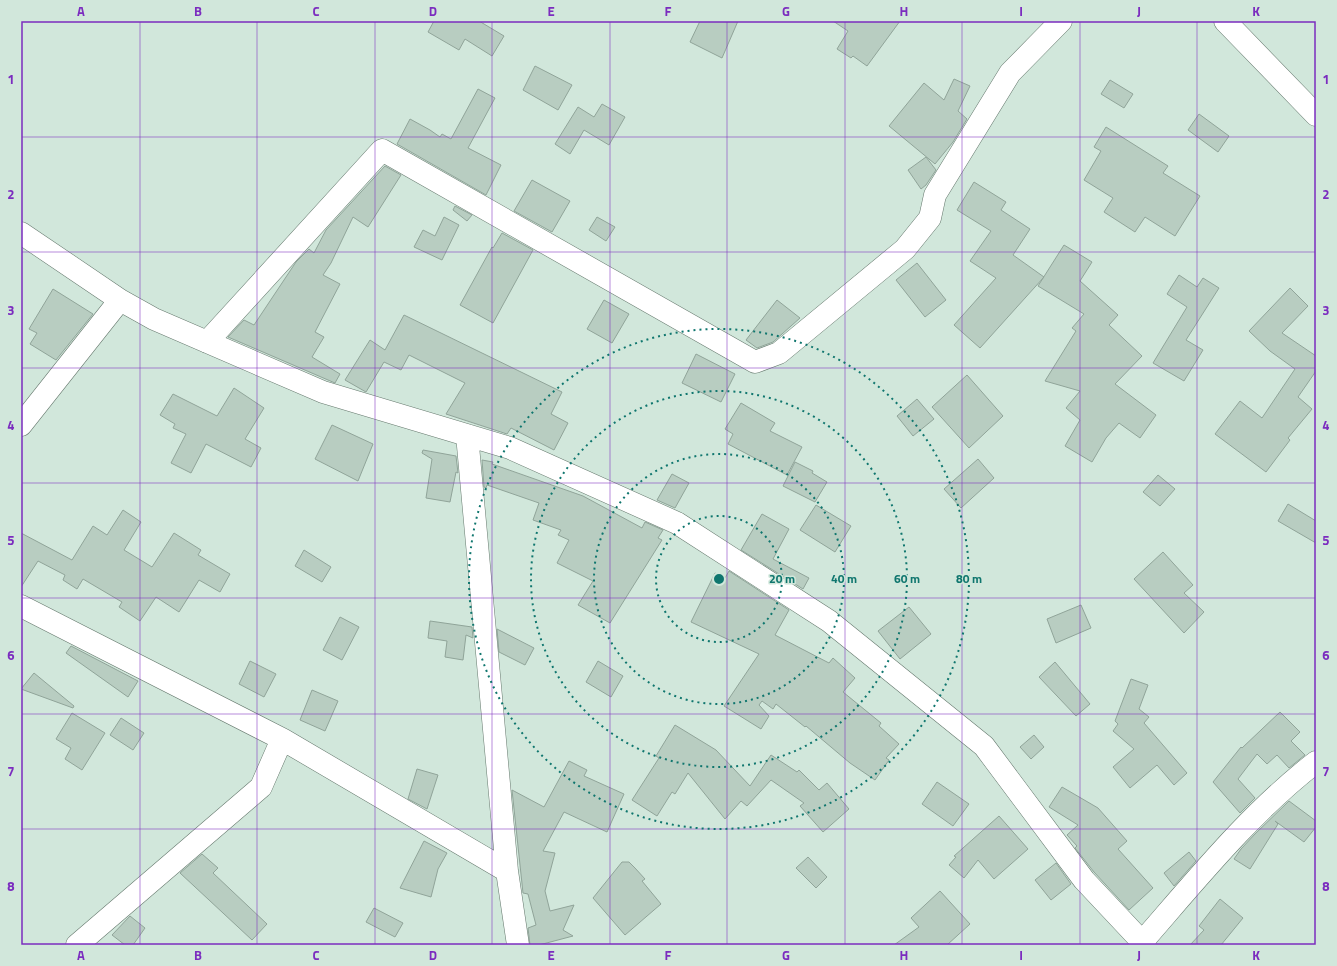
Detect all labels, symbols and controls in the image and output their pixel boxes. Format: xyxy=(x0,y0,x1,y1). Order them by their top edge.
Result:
text: A xyxy=(77,1,85,21)
text: B xyxy=(194,1,202,21)
text: C xyxy=(312,1,320,21)
text: D xyxy=(429,1,437,21)
text: E xyxy=(547,1,555,21)
text: F xyxy=(665,1,672,21)
text: G xyxy=(782,1,790,21)
text: H xyxy=(900,1,908,21)
text: I xyxy=(1019,1,1023,21)
text: J xyxy=(1137,1,1141,21)
text: K xyxy=(1252,1,1260,21)
text: 1 xyxy=(7,69,15,89)
text: 1 xyxy=(1322,69,1330,89)
text: 2 xyxy=(7,184,15,204)
text: 2 xyxy=(1322,184,1330,204)
text: 3 xyxy=(7,300,15,320)
text: 3 xyxy=(1322,300,1330,320)
text: 4 xyxy=(7,415,15,435)
text: 4 xyxy=(1322,415,1330,435)
text: 5 xyxy=(7,530,15,550)
text: 5 xyxy=(1322,530,1330,550)
text: 20 m xyxy=(769,569,795,588)
text: 40 m xyxy=(831,569,857,588)
text: 60 m xyxy=(894,569,920,588)
text: 80 m xyxy=(956,569,982,588)
centre of rings xyxy=(712,572,726,586)
text: 6 xyxy=(7,645,15,665)
text: 6 xyxy=(1322,645,1330,665)
text: 7 xyxy=(7,761,15,781)
text: 7 xyxy=(1322,761,1330,781)
text: 8 xyxy=(7,876,15,896)
text: 8 xyxy=(1322,876,1330,896)
text: A xyxy=(77,945,85,965)
text: B xyxy=(194,945,202,965)
text: C xyxy=(312,945,320,965)
text: D xyxy=(429,945,437,965)
text: E xyxy=(547,945,555,965)
text: F xyxy=(665,945,672,965)
text: G xyxy=(782,945,790,965)
text: H xyxy=(900,945,908,965)
text: I xyxy=(1019,945,1023,965)
text: J xyxy=(1137,945,1141,965)
text: K xyxy=(1252,945,1260,965)

